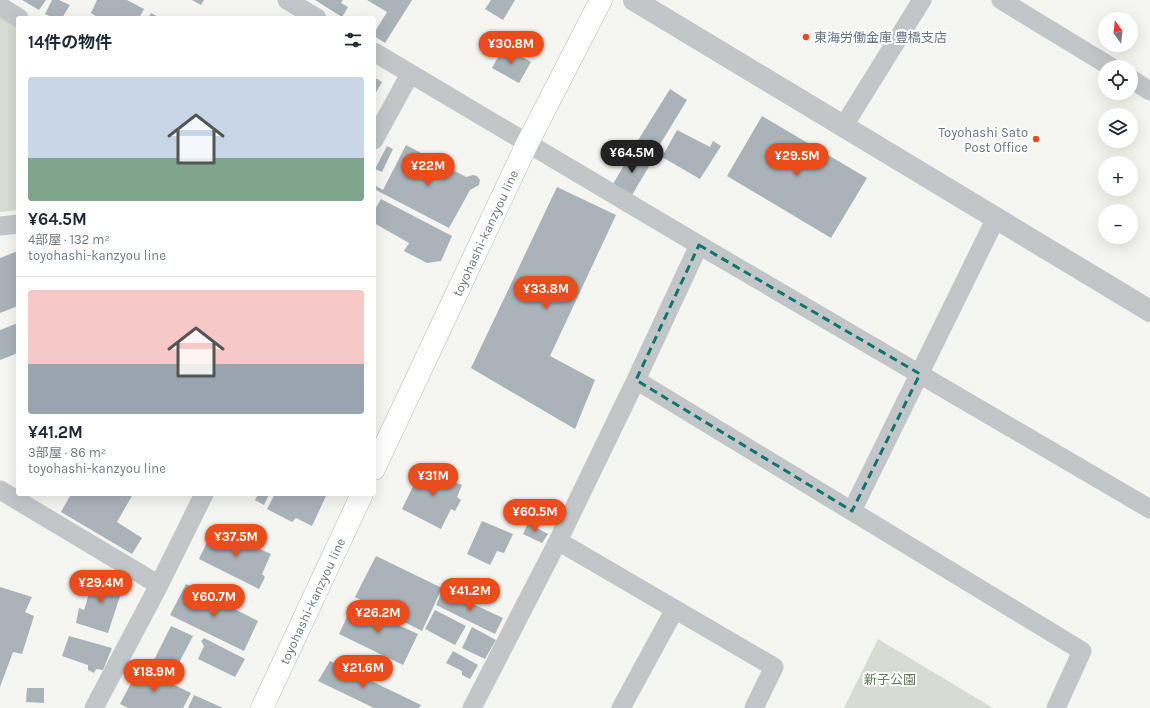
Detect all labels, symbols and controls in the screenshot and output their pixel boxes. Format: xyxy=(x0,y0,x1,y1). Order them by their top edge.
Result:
north arrow xyxy=(1098,12,1138,52)
map controls xyxy=(1098,12,1138,244)
icon: filters xyxy=(342,29,364,51)
place label: 東海労働金庫 豊橋支店 xyxy=(814,30,947,45)
pin: ¥30.8M xyxy=(478,31,544,65)
text: 14件の物件 xyxy=(28,32,112,52)
marker: 東海労働金庫 豊橋支店 xyxy=(801,32,811,42)
text: ¥30.8M xyxy=(488,36,534,51)
button: locate xyxy=(1098,60,1138,100)
icon: home xyxy=(160,103,232,175)
button: layers xyxy=(1098,108,1138,148)
place label: Toyohashi Sato Post Office xyxy=(939,125,1028,155)
marker: Toyohashi Sato Post Office xyxy=(1031,134,1041,144)
pin: ¥64.5M xyxy=(599,140,665,174)
pin: ¥29.5M xyxy=(764,143,830,177)
text: ¥64.5M xyxy=(610,145,654,160)
text: ¥29.5M xyxy=(774,148,820,163)
pin: ¥22M xyxy=(404,153,452,187)
button: + xyxy=(1098,156,1138,196)
text: ¥22M xyxy=(411,158,445,173)
street label: toyohashi-kanzyou line xyxy=(450,167,522,299)
button: − xyxy=(1098,204,1138,244)
text: ¥64.5M xyxy=(28,209,87,229)
text: 4部屋 · 132 m² xyxy=(28,232,110,247)
text: toyohashi-kanzyou line xyxy=(28,248,166,263)
pin: ¥33.8M xyxy=(513,276,579,310)
text: ¥33.8M xyxy=(523,281,569,296)
icon: home xyxy=(160,316,232,388)
text: ¥41.2M xyxy=(28,422,83,442)
text: 3部屋 · 86 m² xyxy=(28,445,106,460)
text: toyohashi-kanzyou line xyxy=(28,461,166,476)
pin: ¥31M xyxy=(409,463,457,497)
text: ¥31M xyxy=(417,468,449,483)
pin: ¥60.5M xyxy=(502,499,568,533)
text: ¥60.5M xyxy=(512,504,558,519)
pin: ¥37.5M xyxy=(203,524,269,558)
text: ¥37.5M xyxy=(214,529,258,544)
street label: toyohashi-kanzyou line xyxy=(277,535,349,667)
pin: ¥29.4M xyxy=(68,570,134,604)
text: ¥29.4M xyxy=(78,575,124,590)
pin: ¥41.2M xyxy=(437,578,503,612)
text: ¥41.2M xyxy=(449,583,491,598)
pin: ¥60.7M xyxy=(181,584,247,618)
text: ¥60.7M xyxy=(192,589,236,604)
pin: ¥26.2M xyxy=(345,600,411,634)
text: ¥26.2M xyxy=(355,605,401,620)
pin: ¥21.6M xyxy=(330,655,396,689)
pin: ¥18.9M xyxy=(121,659,187,693)
text: ¥21.6M xyxy=(342,660,384,675)
text: ¥18.9M xyxy=(133,664,175,679)
park label: 新子公園 xyxy=(864,672,916,687)

